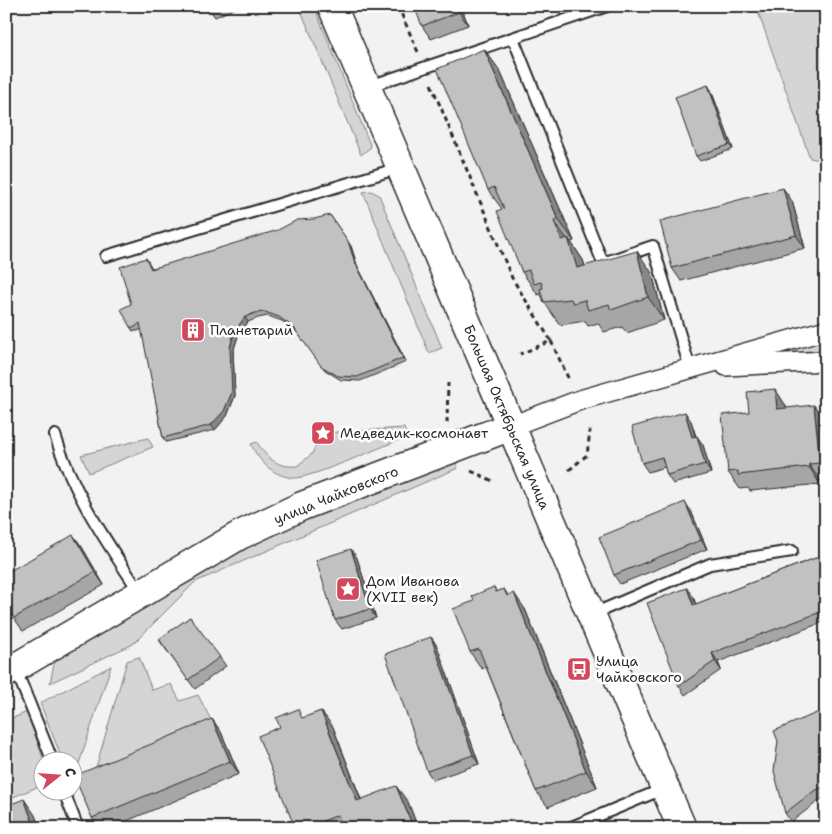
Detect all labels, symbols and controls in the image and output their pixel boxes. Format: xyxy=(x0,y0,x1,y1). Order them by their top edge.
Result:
building icon: Планетарий xyxy=(180,317,206,343)
place label: Планетарий xyxy=(210,321,293,339)
street label: Большая Октябрьская улица xyxy=(460,322,554,512)
place icon: Медведик-космонавт xyxy=(310,420,336,446)
place label: Медведик-космонавт xyxy=(340,424,489,442)
street label: улица Чайковского xyxy=(271,462,401,528)
place label: Дом Иванова (XVII век) xyxy=(366,572,460,606)
place icon: Дом Иванова (XVII век) xyxy=(335,576,361,602)
place label: Улица Чайковского xyxy=(596,652,682,686)
bus stop icon: Улица Чайковского xyxy=(566,656,592,682)
north arrow xyxy=(32,752,82,802)
text: С xyxy=(61,765,80,779)

